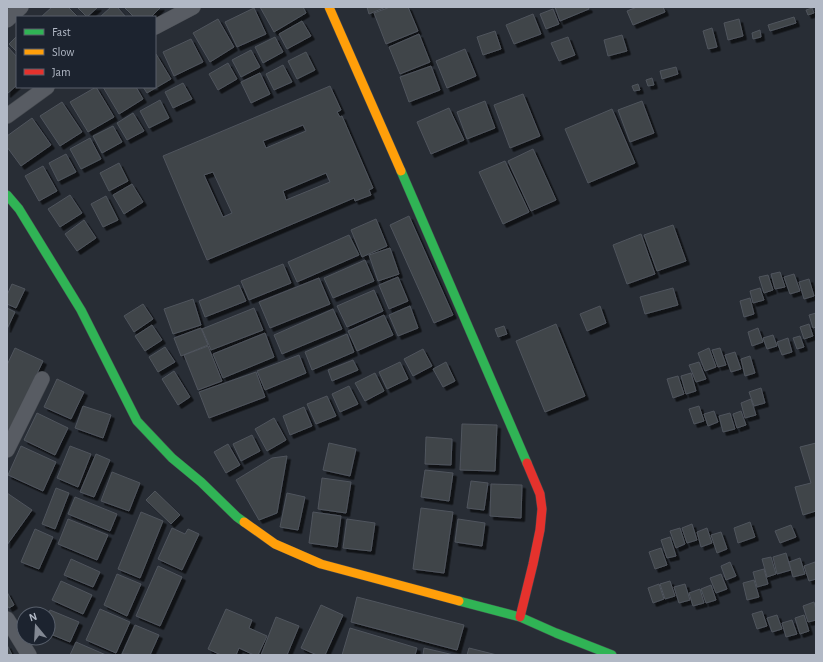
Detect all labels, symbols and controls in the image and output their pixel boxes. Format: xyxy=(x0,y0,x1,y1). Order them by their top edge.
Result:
legend xyxy=(16,16,156,88)
text: Fast xyxy=(52,26,71,38)
text: Slow xyxy=(52,46,74,58)
text: Jam xyxy=(52,66,71,78)
north arrow xyxy=(16,606,56,646)
text: N xyxy=(28,611,38,623)

